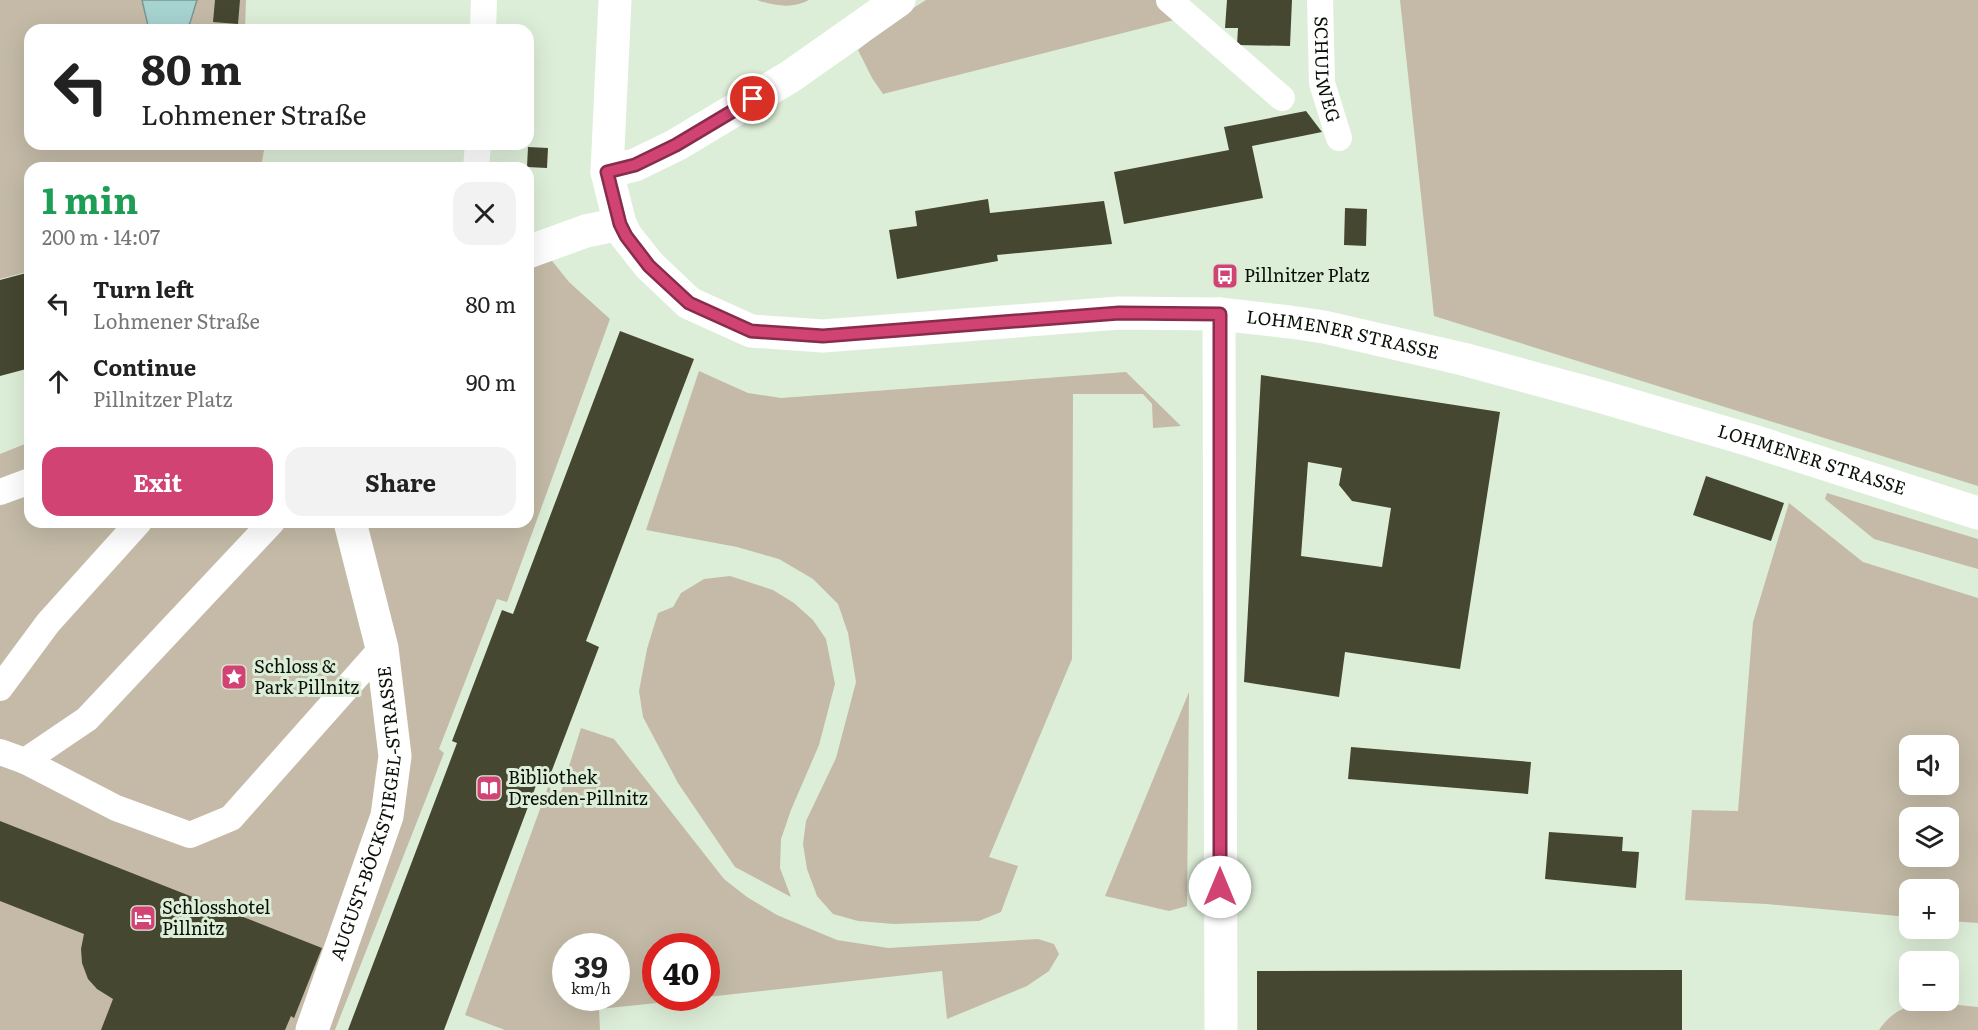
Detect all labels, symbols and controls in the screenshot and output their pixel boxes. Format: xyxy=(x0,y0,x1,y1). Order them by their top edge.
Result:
street label: SCHULWEG xyxy=(1308,16,1348,125)
text: 80 m xyxy=(141,36,242,98)
icon: left xyxy=(42,48,120,126)
pin xyxy=(727,73,778,124)
icon: arrive xyxy=(736,82,769,115)
text: Lohmener Straße xyxy=(141,93,366,133)
text: 1 min xyxy=(42,172,138,225)
button: close xyxy=(453,182,516,245)
text: 200 m · 14:07 xyxy=(42,221,160,251)
bus stop icon: Pillnitzer Platz xyxy=(1210,261,1240,291)
place label: Pillnitzer Platz xyxy=(1244,261,1370,288)
text: Turn left xyxy=(93,272,194,305)
icon: left xyxy=(42,287,75,320)
text: 80 m xyxy=(465,287,516,320)
street label: LOHMENER STRASSE xyxy=(1245,302,1442,365)
text: Lohmener Straße xyxy=(93,305,260,335)
text: Continue xyxy=(93,350,196,383)
icon: ahead xyxy=(42,365,75,398)
text: 90 m xyxy=(466,365,516,398)
text: Pillnitzer Platz xyxy=(93,383,232,413)
street label: LOHMENER STRASSE xyxy=(1715,416,1910,501)
button: Exit xyxy=(42,447,273,516)
button: Share xyxy=(285,447,516,516)
place label: Schloss & Park Pillnitz xyxy=(254,652,360,700)
place icon: Schloss & Park Pillnitz xyxy=(219,662,249,692)
street label: AUGUST-BÖCKSTIEGEL-STRASSE xyxy=(322,665,407,964)
map controls xyxy=(1899,735,1959,1011)
button: sound xyxy=(1899,735,1959,795)
place label: Bibliothek Dresden-Pillnitz xyxy=(508,763,648,811)
library icon: Bibliothek Dresden-Pillnitz xyxy=(474,773,504,803)
button: layers xyxy=(1899,807,1959,867)
position arrow xyxy=(1188,855,1252,919)
button: + xyxy=(1899,879,1959,939)
place label: Schlosshotel Pillnitz xyxy=(162,893,270,941)
hotel icon: Schlosshotel Pillnitz xyxy=(128,903,158,933)
speed limit sign: 40 xyxy=(642,933,720,1011)
text: 39 xyxy=(574,943,608,987)
button: − xyxy=(1899,951,1959,1011)
text: km/h xyxy=(571,976,611,999)

